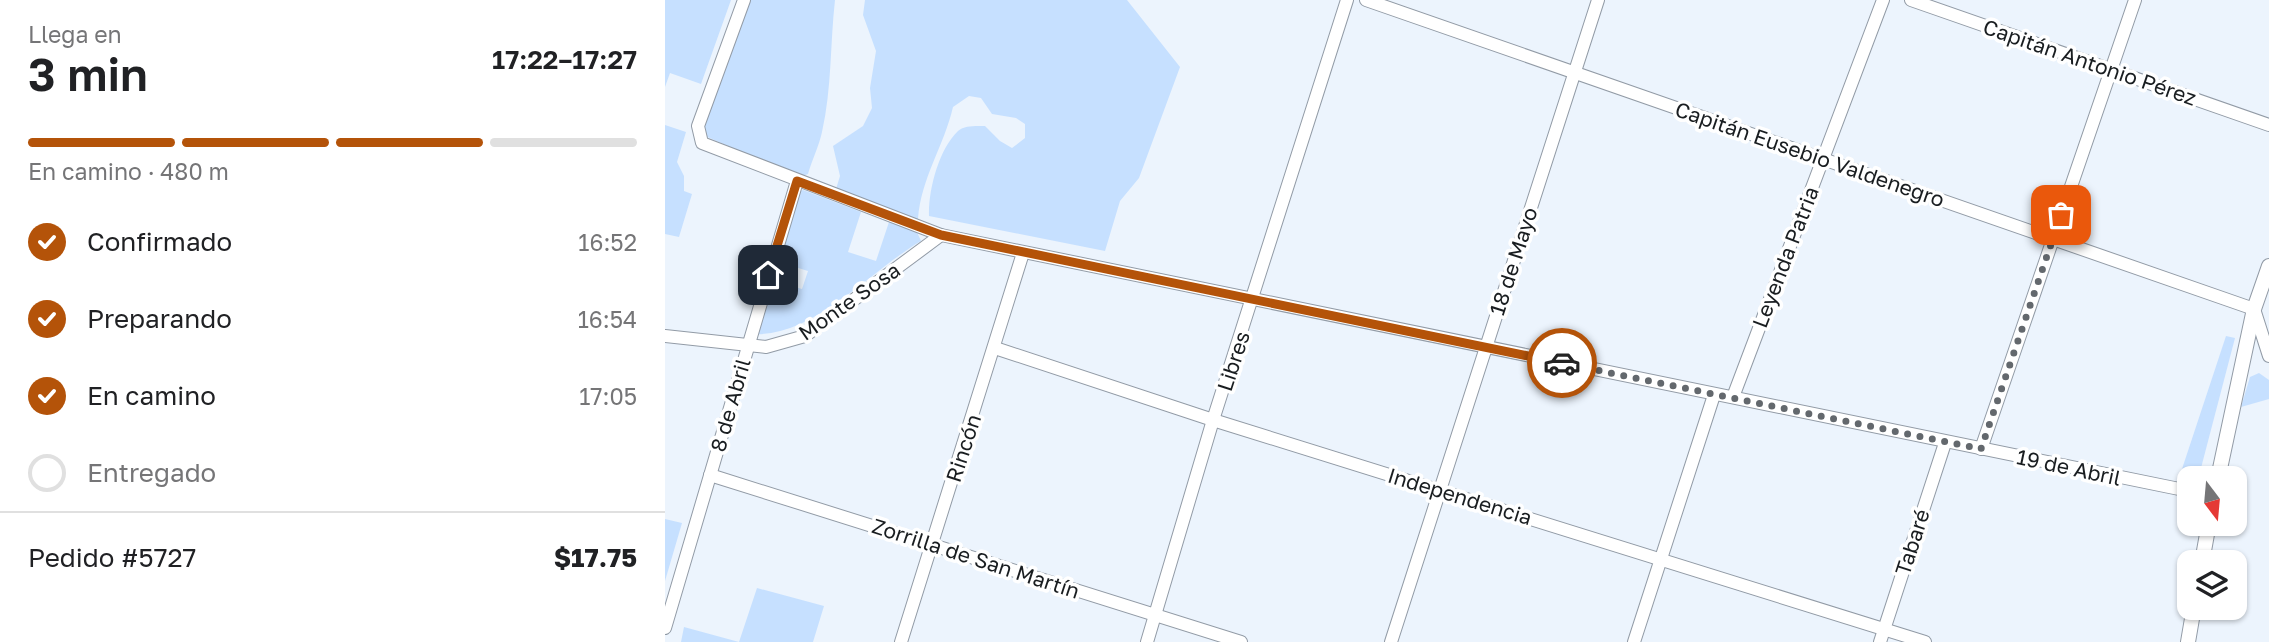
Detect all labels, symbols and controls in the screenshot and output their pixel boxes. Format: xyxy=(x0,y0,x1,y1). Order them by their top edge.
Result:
street label: Capitán Antonio Pérez xyxy=(1980,13,2200,111)
text: Llega en xyxy=(28,20,122,48)
text: 17:22–17:27 xyxy=(492,44,637,75)
text: 3 min xyxy=(28,46,148,101)
street label: Capitán Eusebio Valdenegro xyxy=(1672,96,1948,212)
text: En camino · 480 m xyxy=(28,157,229,185)
street label: Leyenda Patria xyxy=(1746,183,1824,331)
pin xyxy=(2031,185,2091,245)
icon: bag xyxy=(2042,196,2080,234)
street label: 18 de Mayo xyxy=(1483,204,1543,318)
icon: check xyxy=(28,223,66,261)
text: Confirmado xyxy=(87,226,232,257)
text: 16:52 xyxy=(578,228,637,256)
pin xyxy=(738,245,798,305)
icon: home xyxy=(749,256,787,294)
street label: Monte Sosa xyxy=(793,256,905,346)
icon: check xyxy=(28,300,66,338)
text: Preparando xyxy=(87,303,232,334)
text: 16:54 xyxy=(578,305,637,333)
street label: Libres xyxy=(1211,328,1255,394)
courier xyxy=(1527,328,1597,398)
icon: car xyxy=(1543,344,1581,382)
street label: 8 de Abril xyxy=(704,355,756,455)
icon: check xyxy=(28,377,66,415)
text: En camino xyxy=(87,380,216,411)
text: 17:05 xyxy=(579,382,637,410)
street label: Rincón xyxy=(940,411,986,485)
street label: 19 de Abril xyxy=(2014,443,2124,491)
text: Entregado xyxy=(87,457,216,488)
street label: Independencia xyxy=(1385,462,1535,530)
north arrow xyxy=(2177,466,2247,536)
map controls xyxy=(2177,466,2247,620)
street label: Tabaré xyxy=(1889,506,1935,578)
street label: Zorrilla de San Martín xyxy=(869,512,1083,604)
text: Pedido #5727 xyxy=(28,542,196,573)
text: $17.75 xyxy=(554,542,637,573)
button: layers xyxy=(2177,550,2247,620)

